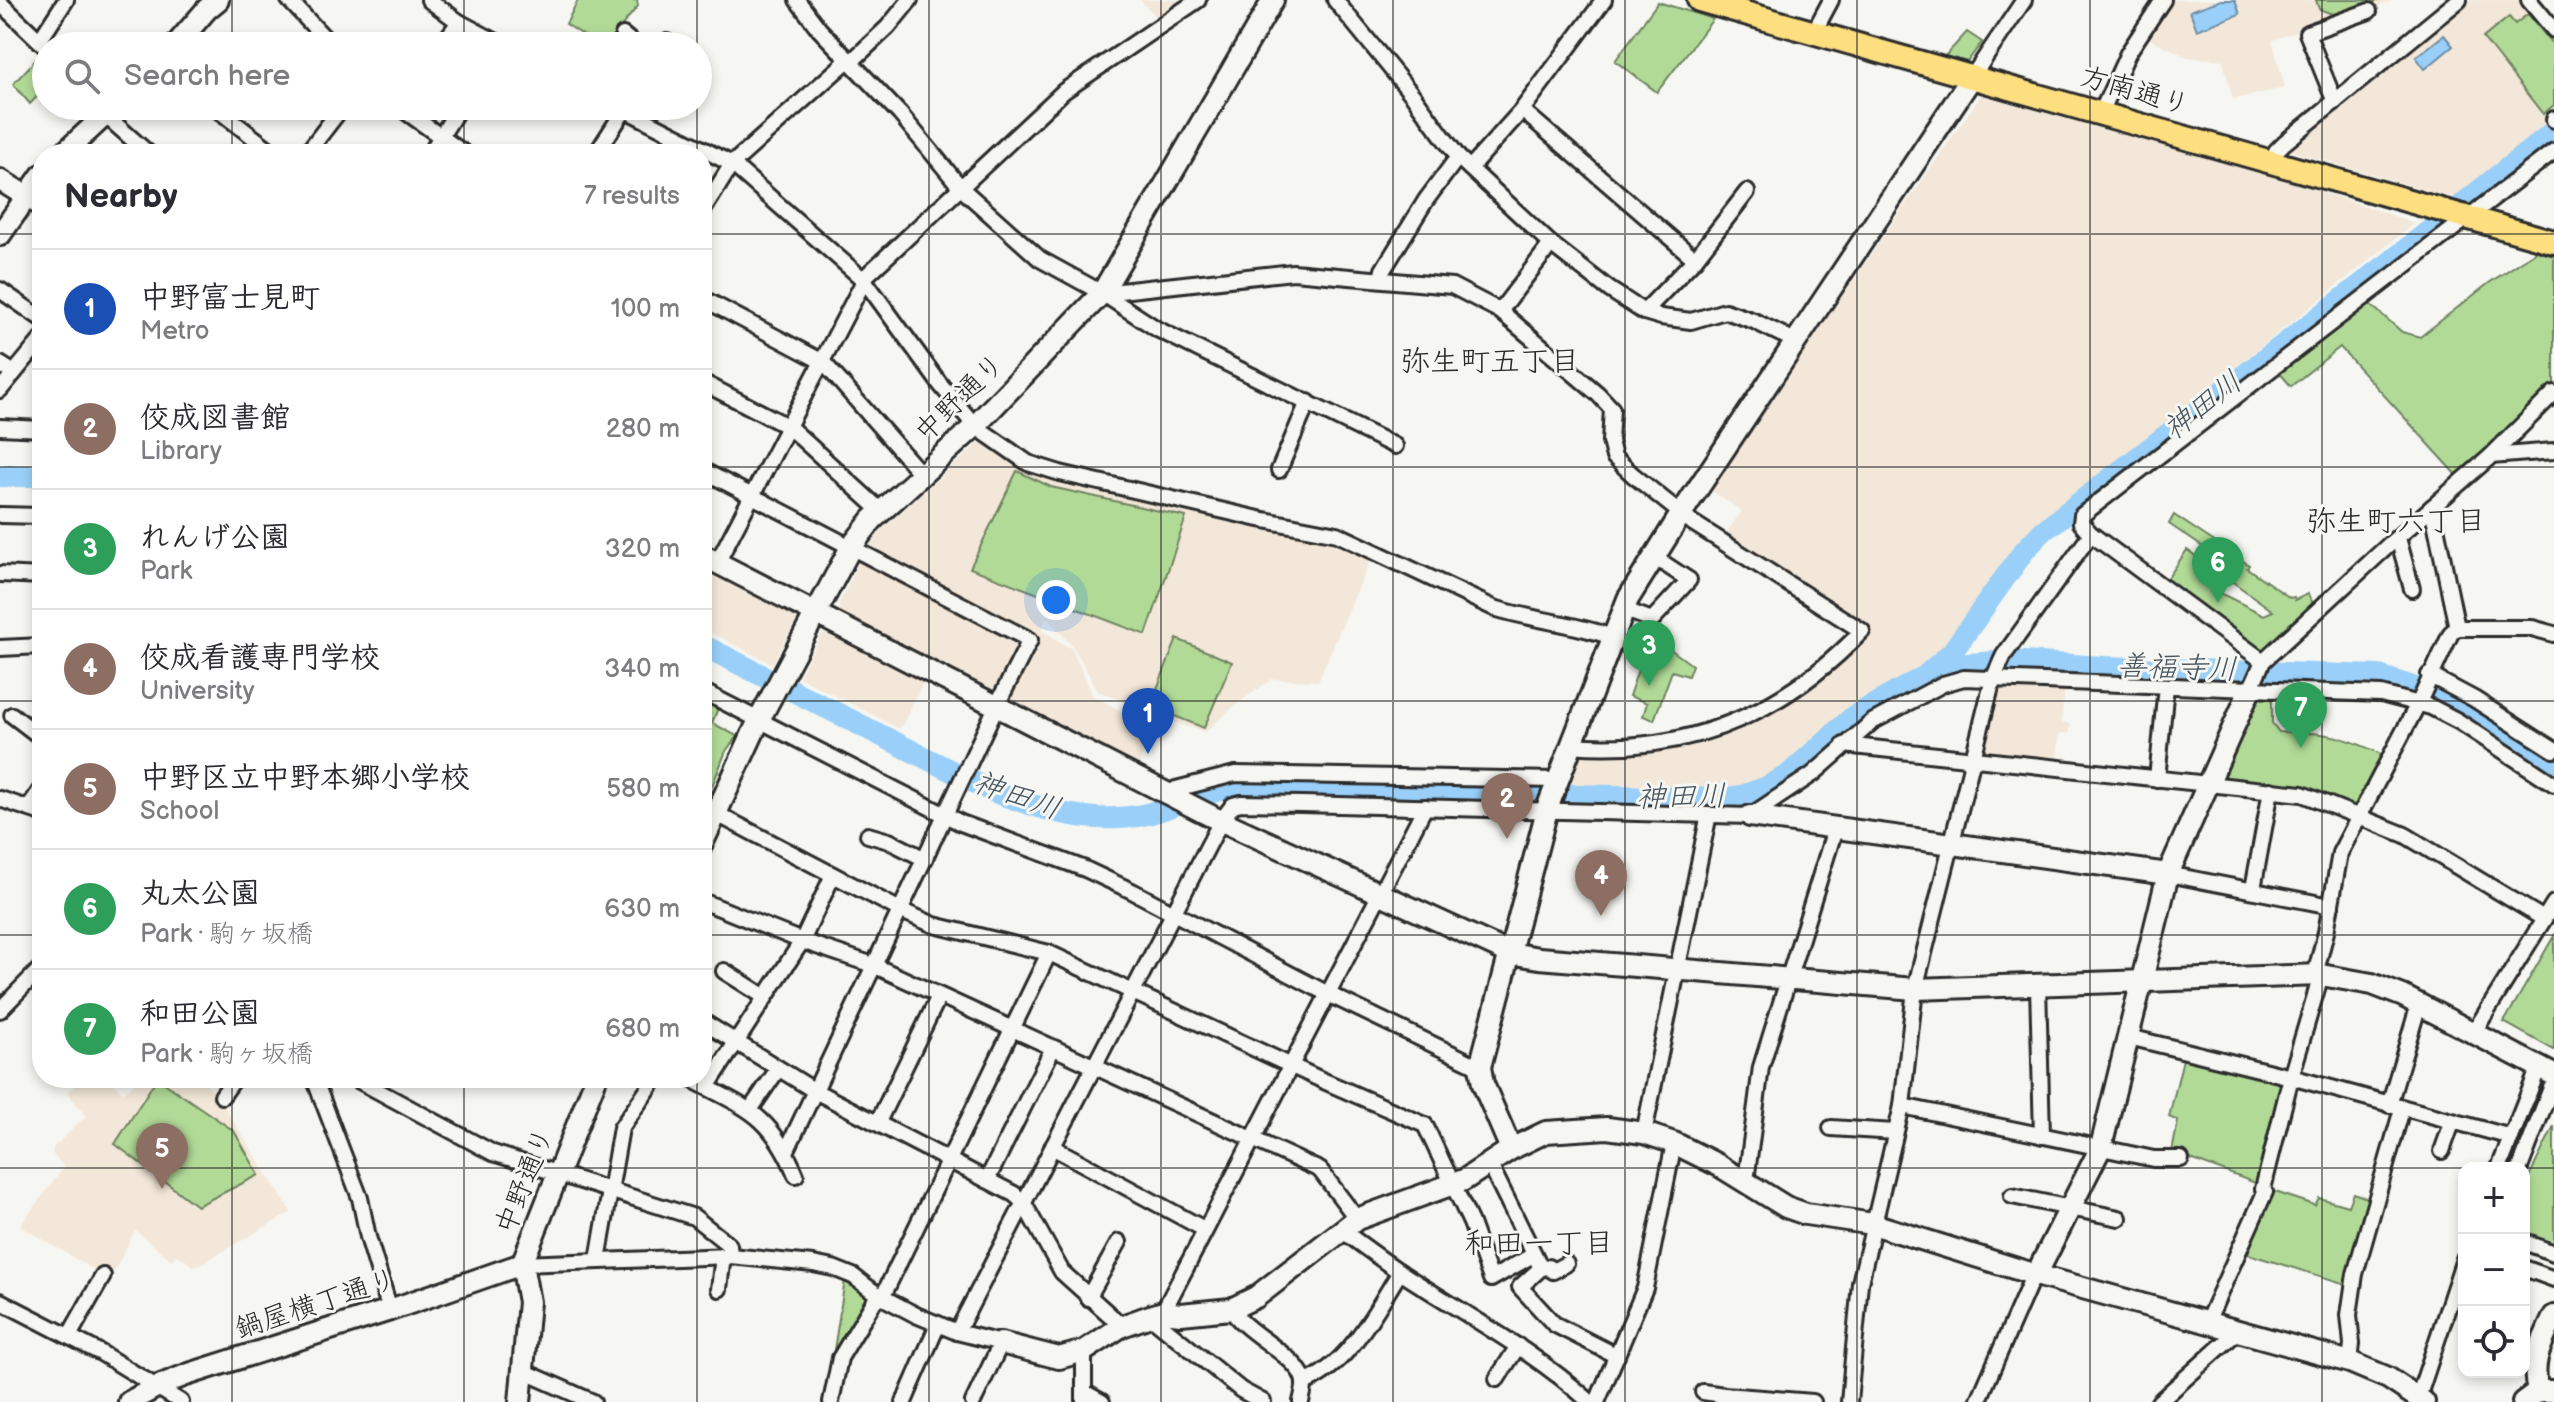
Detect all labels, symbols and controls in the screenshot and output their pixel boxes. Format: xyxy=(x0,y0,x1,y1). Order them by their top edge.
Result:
search box xyxy=(32,32,712,120)
icon: search xyxy=(60,54,104,98)
text: Search here xyxy=(124,58,290,94)
street label: 方南通り xyxy=(2077,60,2193,122)
text: Nearby xyxy=(64,176,178,217)
text: 7 results xyxy=(584,181,680,212)
text: 中野富士見町 xyxy=(140,280,320,316)
text: 1 xyxy=(85,294,95,325)
text: 100 m xyxy=(611,294,680,325)
text: Metro xyxy=(140,316,209,347)
district label: 弥生町五丁目 xyxy=(1400,344,1580,380)
street label: 中野通り xyxy=(908,347,1012,449)
water label: 神田川 xyxy=(2156,364,2250,448)
text: 佼成図書館 xyxy=(140,400,290,436)
text: 2 xyxy=(82,414,98,445)
text: 280 m xyxy=(606,414,680,445)
text: Library xyxy=(140,436,222,467)
district label: 弥生町六丁目 xyxy=(2306,504,2486,540)
text: れんげ公園 xyxy=(140,520,290,556)
text: 3 xyxy=(82,534,98,565)
text: 320 m xyxy=(605,534,680,565)
pin: 6 xyxy=(2192,537,2244,603)
text: Park xyxy=(140,556,192,587)
your location xyxy=(1036,580,1076,620)
pin: 3 xyxy=(1623,620,1675,686)
text: 佼成看護専門学校 xyxy=(140,640,380,676)
water label: 善福寺川 xyxy=(2116,648,2238,688)
text: 4 xyxy=(82,654,98,685)
text: 340 m xyxy=(604,654,680,685)
text: University xyxy=(140,676,255,707)
pin: 7 xyxy=(2275,682,2327,748)
pin: 1 xyxy=(1122,688,1174,754)
text: 中野区立中野本郷小学校 xyxy=(140,760,470,796)
water label: 神田川 xyxy=(969,764,1065,828)
pin: 2 xyxy=(1481,773,1533,839)
text: 5 xyxy=(82,774,98,805)
text: 580 m xyxy=(606,774,680,805)
water label: 神田川 xyxy=(1636,778,1726,816)
text: School xyxy=(140,796,219,827)
pin: 4 xyxy=(1575,850,1627,916)
text: 丸太公園 xyxy=(140,876,260,912)
text: 6 xyxy=(82,894,98,925)
text: 630 m xyxy=(604,894,680,925)
text: Park · 駒ヶ坂橋 xyxy=(140,919,313,950)
text: 和田公園 xyxy=(140,996,260,1032)
text: 7 xyxy=(83,1014,97,1045)
text: 680 m xyxy=(605,1014,680,1045)
text: Park · 駒ヶ坂橋 xyxy=(140,1039,313,1070)
pin: 5 xyxy=(136,1123,188,1189)
street label: 中野通り xyxy=(489,1123,561,1239)
map controls xyxy=(2458,1162,2530,1378)
button: + xyxy=(2458,1162,2530,1234)
district label: 和田一丁目 xyxy=(1464,1226,1614,1262)
button: − xyxy=(2458,1234,2530,1306)
street label: 鍋屋横丁通り xyxy=(231,1262,401,1346)
button: locate xyxy=(2458,1306,2530,1378)

